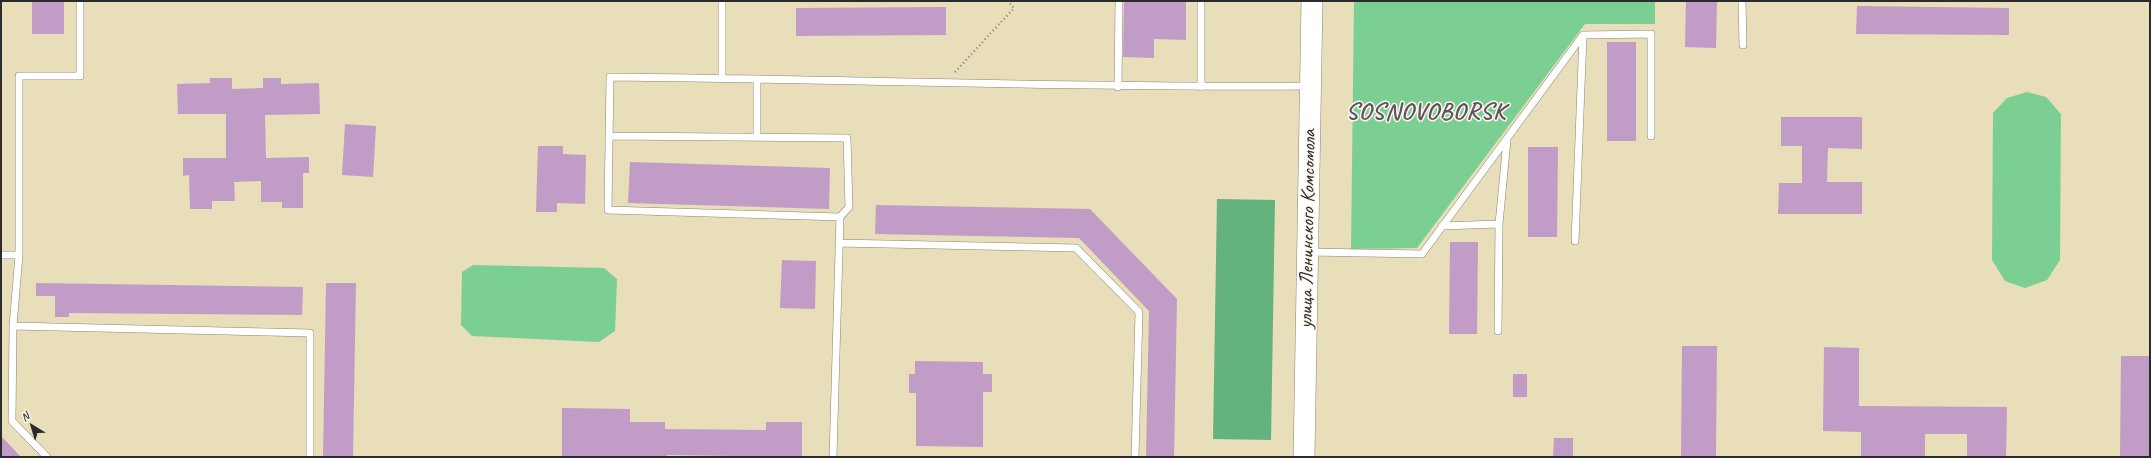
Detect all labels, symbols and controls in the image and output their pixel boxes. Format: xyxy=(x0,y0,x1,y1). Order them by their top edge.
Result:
district label: SOSNOVOBORSK xyxy=(1347,99,1505,127)
street label: улица Ленинского Комсомола xyxy=(1294,129,1322,329)
north arrow xyxy=(12,406,52,446)
text: N xyxy=(18,409,32,424)

